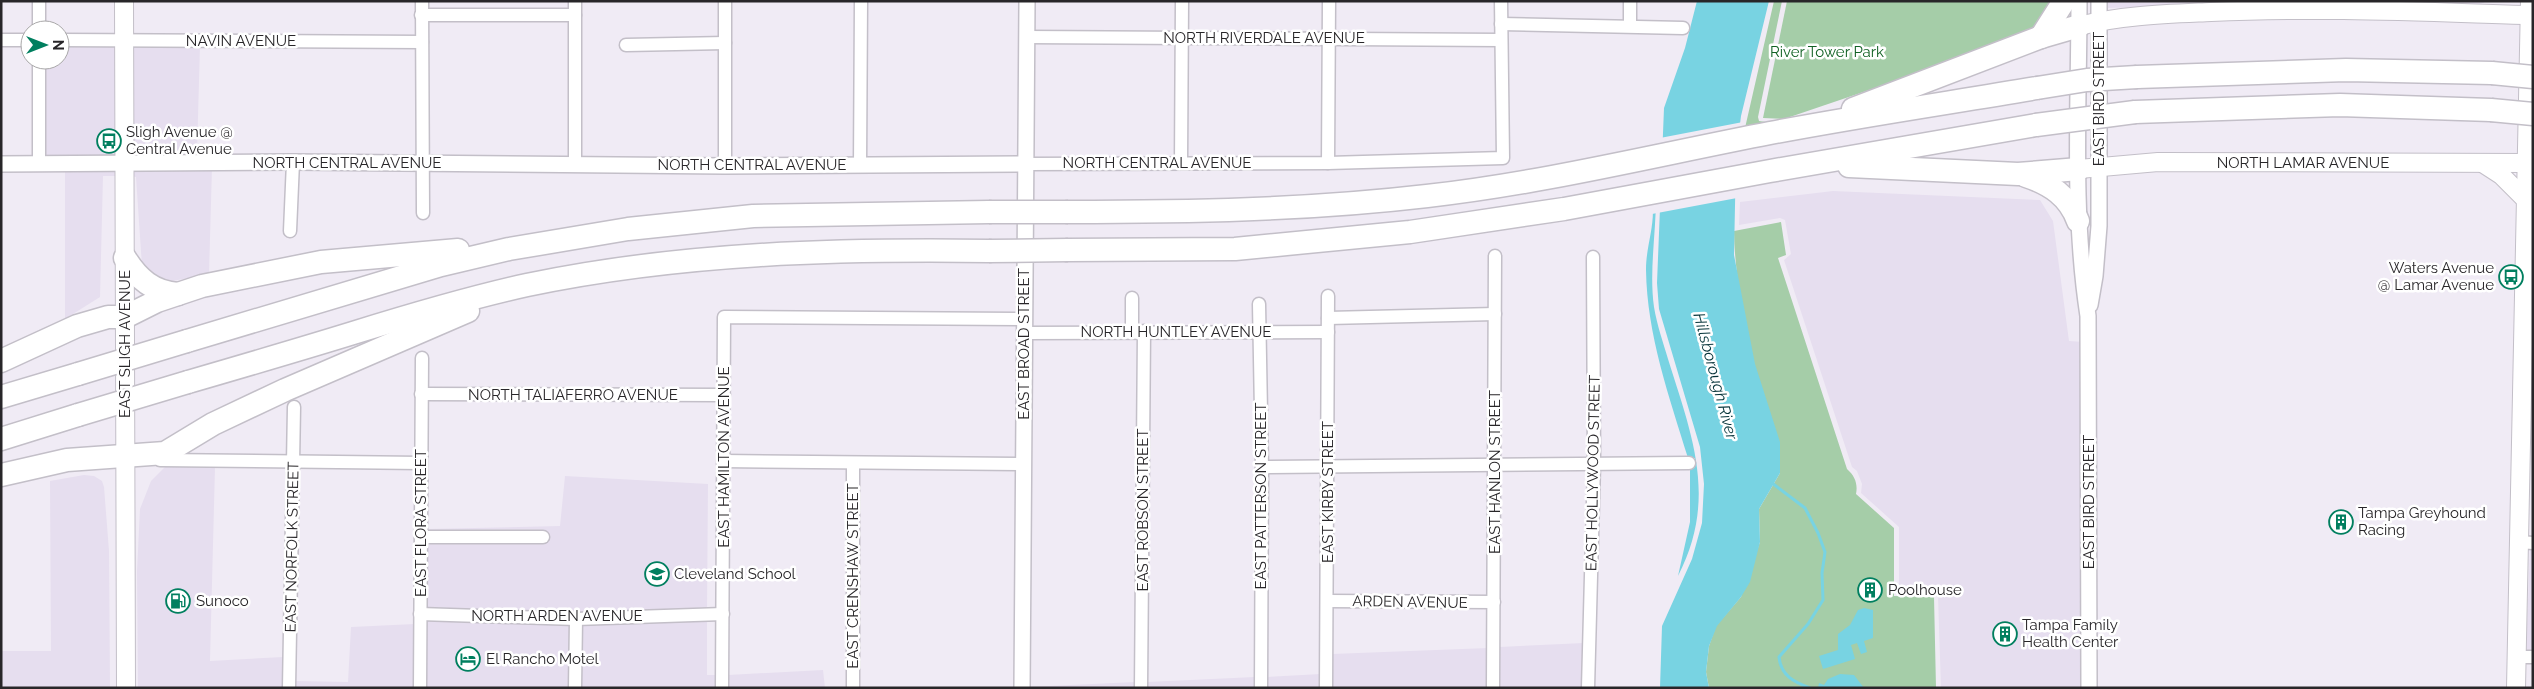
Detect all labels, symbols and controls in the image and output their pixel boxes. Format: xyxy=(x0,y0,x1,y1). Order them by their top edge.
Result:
north arrow xyxy=(20,20,70,70)
street label: NORTH RIVERDALE AVENUE xyxy=(1163,29,1365,47)
street label: NAVIN AVENUE xyxy=(186,32,296,50)
street label: EAST BIRD STREET xyxy=(2090,32,2108,166)
text: N xyxy=(50,40,66,50)
park label: River Tower Park xyxy=(1770,43,1884,61)
place label: Sligh Avenue @ Central Avenue xyxy=(126,123,233,158)
bus stop icon: Sligh Avenue @ Central Avenue xyxy=(96,128,122,154)
street label: NORTH CENTRAL AVENUE xyxy=(253,154,441,172)
street label: NORTH CENTRAL AVENUE xyxy=(1063,154,1251,172)
street label: NORTH LAMAR AVENUE xyxy=(2217,154,2389,172)
street label: NORTH CENTRAL AVENUE xyxy=(658,156,846,174)
place label: Waters Avenue @ Lamar Avenue xyxy=(2378,259,2494,294)
bus stop icon: Waters Avenue @ Lamar Avenue xyxy=(2498,264,2524,290)
street label: EAST BROAD STREET xyxy=(1015,268,1033,420)
street label: EAST SLIGH AVENUE xyxy=(116,270,134,418)
water label: Hillsborough River xyxy=(1689,311,1742,442)
street label: NORTH HUNTLEY AVENUE xyxy=(1081,323,1271,341)
street label: EAST HAMILTON AVENUE xyxy=(715,366,733,548)
street label: EAST HOLLYWOOD STREET xyxy=(1582,375,1604,571)
street label: NORTH TALIAFERRO AVENUE xyxy=(468,386,678,404)
street label: EAST HANLON STREET xyxy=(1486,390,1504,554)
street label: EAST PATTERSON STREET xyxy=(1252,403,1270,589)
street label: EAST KIRBY STREET xyxy=(1319,421,1337,563)
street label: EAST ROBSON STREET xyxy=(1134,428,1152,592)
street label: EAST BIRD STREET xyxy=(2080,435,2098,569)
street label: EAST FLORA STREET xyxy=(412,449,430,597)
street label: EAST NORFOLK STREET xyxy=(282,461,302,633)
street label: EAST CRENSHAW STREET xyxy=(844,483,862,669)
place label: Tampa Greyhound Racing xyxy=(2358,504,2486,539)
building icon: Tampa Greyhound Racing xyxy=(2328,509,2354,535)
school or university icon: Cleveland School xyxy=(644,561,670,587)
place label: Cleveland School xyxy=(674,565,797,583)
building icon: Poolhouse xyxy=(1857,577,1883,603)
place label: Poolhouse xyxy=(1888,581,1962,599)
fuel station icon: Sunoco xyxy=(165,588,191,614)
place label: Sunoco xyxy=(196,592,249,610)
street label: ARDEN AVENUE xyxy=(1352,592,1468,612)
street label: NORTH ARDEN AVENUE xyxy=(471,607,643,625)
place label: Tampa Family Health Center xyxy=(2022,616,2119,651)
building icon: Tampa Family Health Center xyxy=(1992,621,2018,647)
hotel icon: El Rancho Motel xyxy=(455,646,481,672)
place label: El Rancho Motel xyxy=(486,650,599,668)

